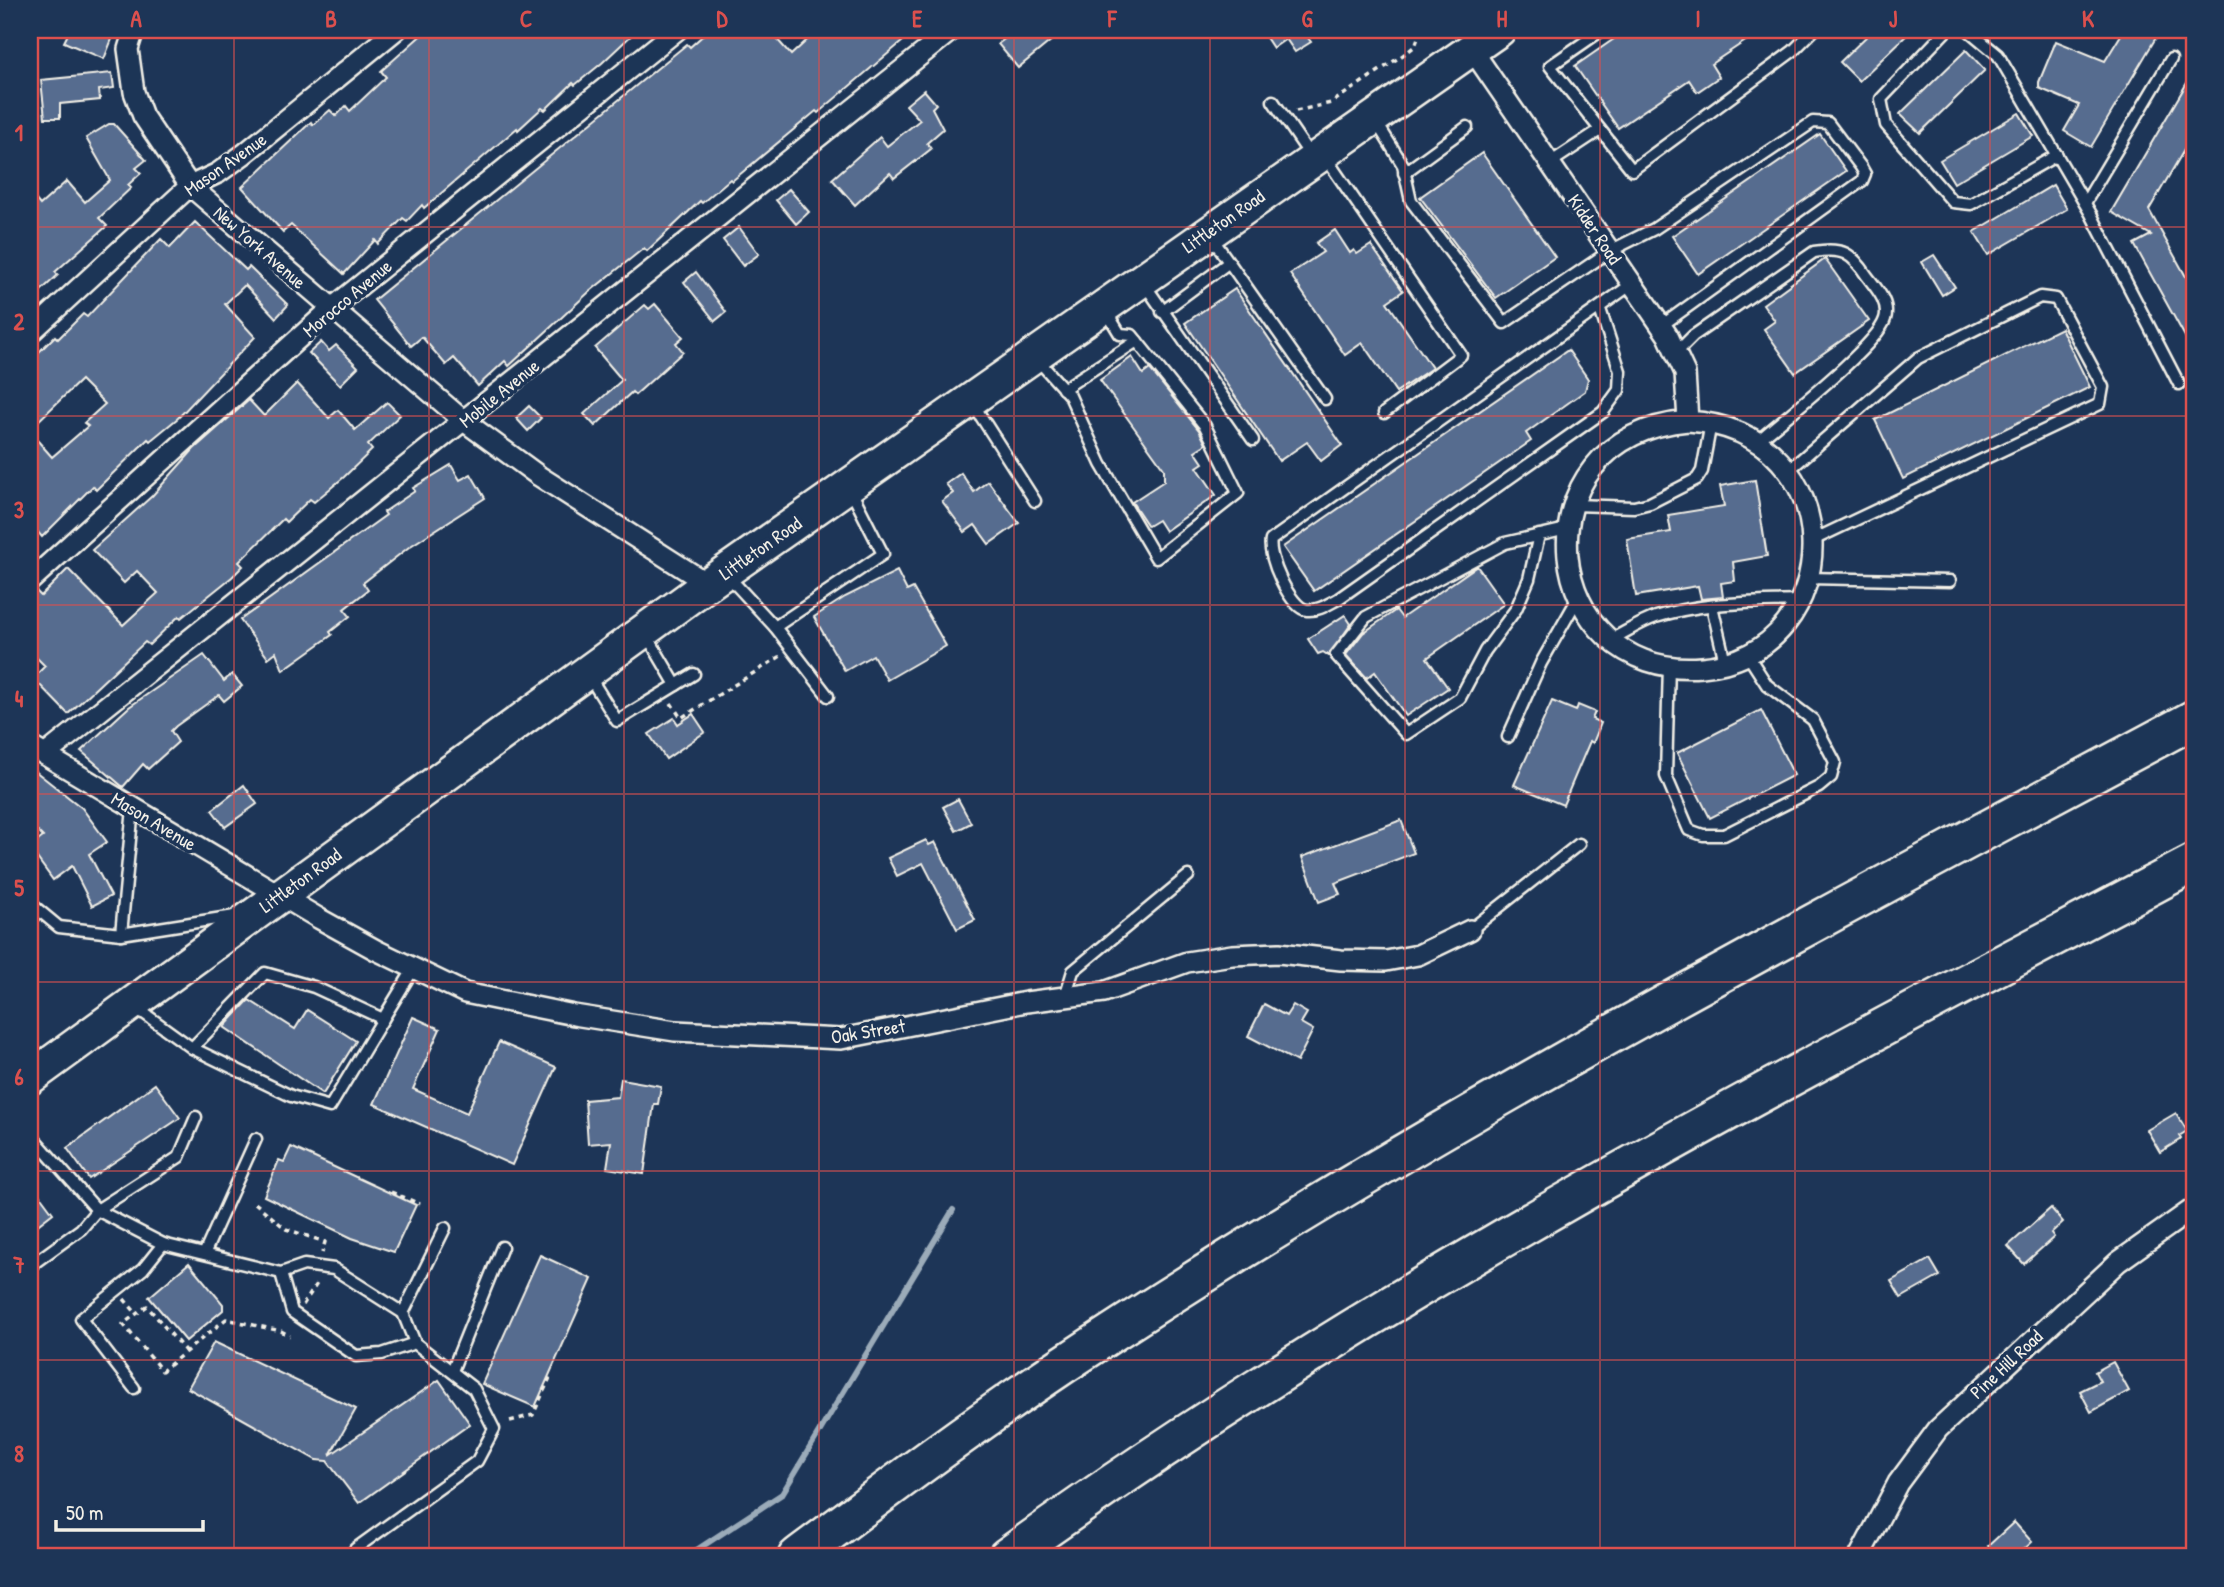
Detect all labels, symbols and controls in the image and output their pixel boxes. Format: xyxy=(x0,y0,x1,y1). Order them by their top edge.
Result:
text: A xyxy=(130,3,142,34)
text: B xyxy=(325,3,337,34)
text: C xyxy=(520,3,532,34)
text: D xyxy=(717,3,729,34)
text: E xyxy=(912,3,923,34)
text: F xyxy=(1107,3,1118,34)
text: G xyxy=(1301,3,1313,34)
text: H xyxy=(1497,3,1508,34)
text: I xyxy=(1695,3,1701,34)
text: J xyxy=(1889,3,1898,34)
text: K xyxy=(2082,3,2095,34)
text: 1 xyxy=(15,117,23,148)
street label: Mason Avenue xyxy=(179,126,272,202)
street label: Littleton Road xyxy=(1177,183,1270,259)
street label: Kidder Road xyxy=(1562,189,1628,270)
street label: New York Avenue xyxy=(208,200,312,295)
street label: Morocco Avenue xyxy=(297,253,397,343)
text: 2 xyxy=(14,306,25,337)
street label: Mobile Avenue xyxy=(453,352,545,433)
text: 3 xyxy=(14,494,24,525)
street label: Littleton Road xyxy=(714,510,807,586)
text: 4 xyxy=(15,683,24,714)
street label: Mason Avenue xyxy=(107,785,202,857)
street label: Littleton Road xyxy=(254,841,347,919)
text: 5 xyxy=(14,872,24,903)
street label: Oak Street xyxy=(829,1012,907,1050)
text: 6 xyxy=(14,1061,24,1092)
text: 7 xyxy=(12,1249,25,1280)
street label: Pine Hill Road xyxy=(1964,1323,2048,1404)
text: 8 xyxy=(14,1438,24,1469)
scale bar xyxy=(56,1489,203,1533)
text: 50 m xyxy=(66,1498,103,1527)

